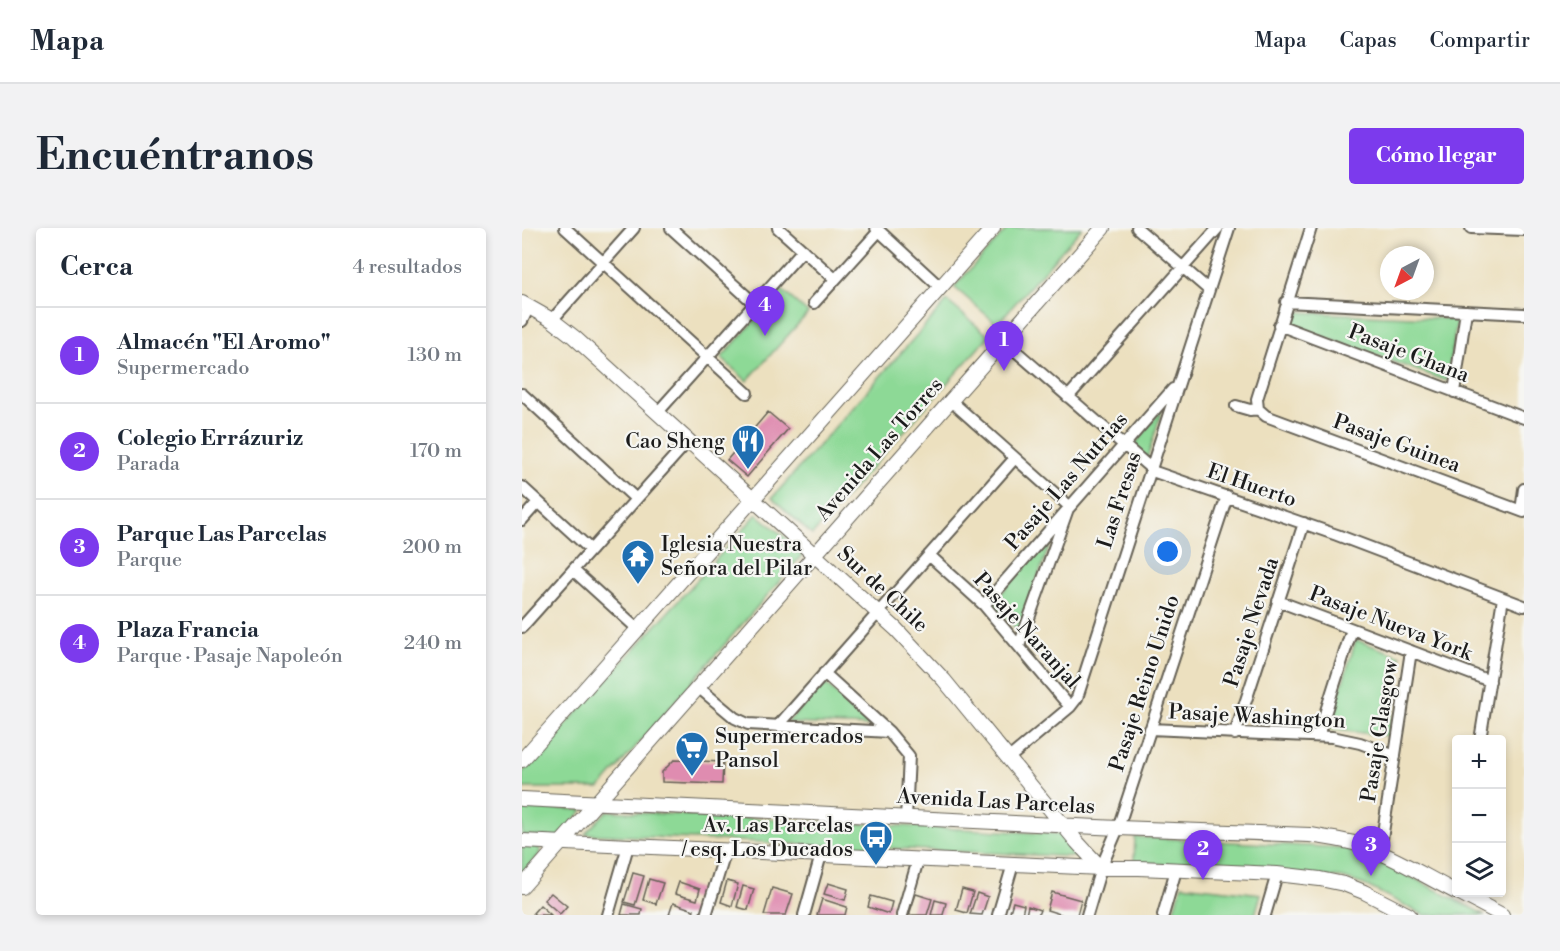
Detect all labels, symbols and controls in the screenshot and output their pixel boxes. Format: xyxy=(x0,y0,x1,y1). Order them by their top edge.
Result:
text: Mapa xyxy=(30,24,104,59)
text: Mapa xyxy=(1255,28,1307,54)
text: Capas xyxy=(1340,28,1397,54)
text: Compartir xyxy=(1430,28,1530,54)
button: Cómo llegar xyxy=(1349,128,1524,184)
text: Encuéntranos xyxy=(36,130,314,183)
north arrow xyxy=(1380,246,1434,300)
text: Cerca xyxy=(60,251,133,283)
text: 4 resultados xyxy=(352,255,462,280)
pin: 4 xyxy=(746,286,784,336)
street label: Pasaje Ghana xyxy=(1345,319,1473,389)
pin: 1 xyxy=(984,322,1024,371)
text: Almacén "El Aromo" xyxy=(117,329,331,356)
text: 1 xyxy=(75,343,84,368)
text: 130 m xyxy=(407,343,462,368)
text: Supermercado xyxy=(117,356,249,381)
street label: Avenida Las Torres xyxy=(810,373,949,527)
street label: Pasaje Las Nutrias xyxy=(1000,407,1134,556)
street label: Pasaje Guinea xyxy=(1329,409,1464,479)
restaurant icon: Cao Sheng xyxy=(730,423,766,470)
text: Colegio Errázuriz xyxy=(117,425,303,452)
place label: Cao Sheng xyxy=(625,429,725,455)
text: 2 xyxy=(73,439,86,464)
text: 170 m xyxy=(410,439,462,464)
street label: Las Fresas xyxy=(1092,449,1148,552)
text: Parada xyxy=(117,452,180,477)
street label: El Huerto xyxy=(1203,458,1300,513)
text: Parque Las Parcelas xyxy=(117,521,327,548)
place label: Iglesia Nuestra Señora del Pilar xyxy=(661,532,812,582)
text: 3 xyxy=(73,535,86,560)
text: 200 m xyxy=(402,535,462,560)
your location xyxy=(1153,537,1182,566)
temple icon: Iglesia Nuestra Señora del Pilar xyxy=(620,538,656,585)
street label: Sur de Chile xyxy=(831,541,933,638)
text: Parque xyxy=(117,548,182,573)
street label: Pasaje Nevada xyxy=(1219,554,1285,690)
street label: Pasaje Naranjal xyxy=(967,567,1085,694)
street label: Pasaje Nueva York xyxy=(1306,581,1477,667)
street label: Pasaje Reino Unido xyxy=(1104,592,1186,775)
text: Plaza Francia xyxy=(117,617,259,644)
text: 4 xyxy=(73,631,86,656)
text: 240 m xyxy=(404,631,462,656)
text: Parque · Pasaje Napoleón xyxy=(117,644,343,669)
street label: Pasaje Glasgow xyxy=(1356,658,1404,804)
street label: Pasaje Washington xyxy=(1168,699,1347,735)
place label: Supermercados Pansol xyxy=(715,724,863,774)
supermarket icon: Supermercados Pansol xyxy=(674,730,710,777)
map controls xyxy=(1452,735,1506,897)
button: + xyxy=(1452,735,1506,789)
street label: Avenida Las Parcelas xyxy=(895,784,1096,820)
button: − xyxy=(1452,789,1506,843)
place label: Av. Las Parcelas / esq. Los Ducados xyxy=(681,813,853,863)
bus stop icon: Av. Las Parcelas / esq. Los Ducados xyxy=(858,819,894,866)
pin: 3 xyxy=(1352,826,1390,876)
pin: 2 xyxy=(1184,830,1222,880)
button: layers xyxy=(1452,843,1506,897)

